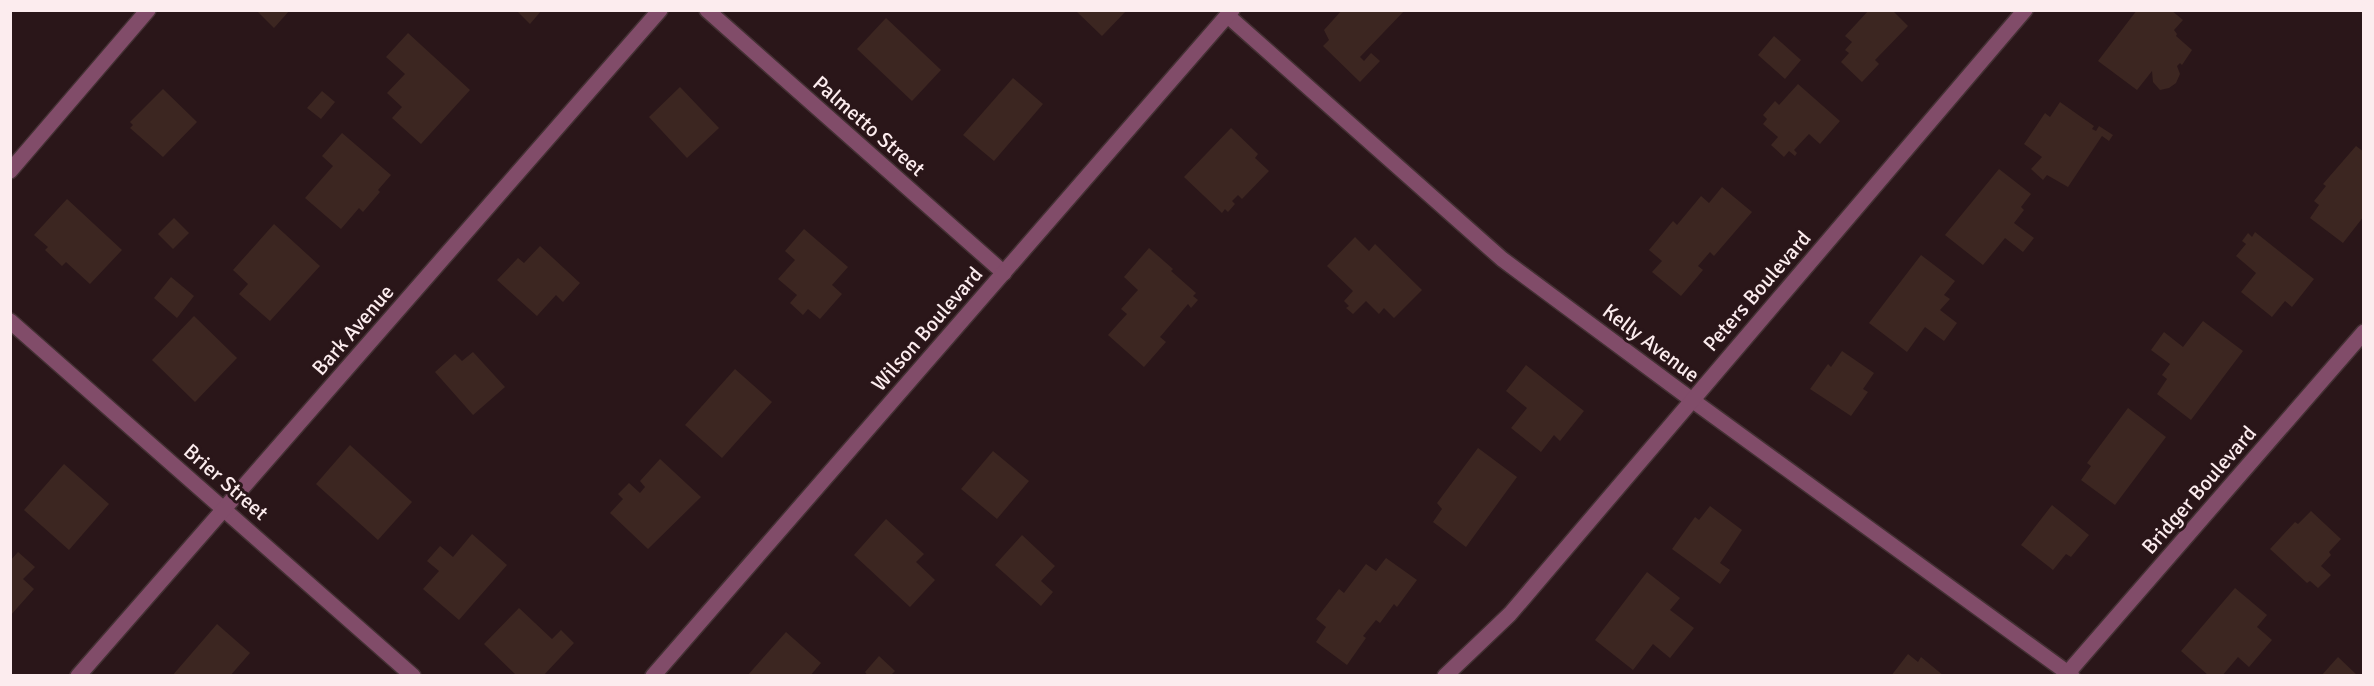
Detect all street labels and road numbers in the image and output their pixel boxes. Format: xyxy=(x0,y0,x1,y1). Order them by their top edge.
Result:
street label: Palmetto Street xyxy=(808,70,930,182)
street label: Peters Boulevard xyxy=(1698,225,1816,357)
street label: Wilson Boulevard xyxy=(866,262,988,396)
street label: Bark Avenue xyxy=(306,279,400,381)
street label: Kelly Avenue xyxy=(1597,298,1705,388)
street label: Bridger Boulevard xyxy=(2136,421,2262,559)
street label: Brier Street xyxy=(178,438,274,526)

